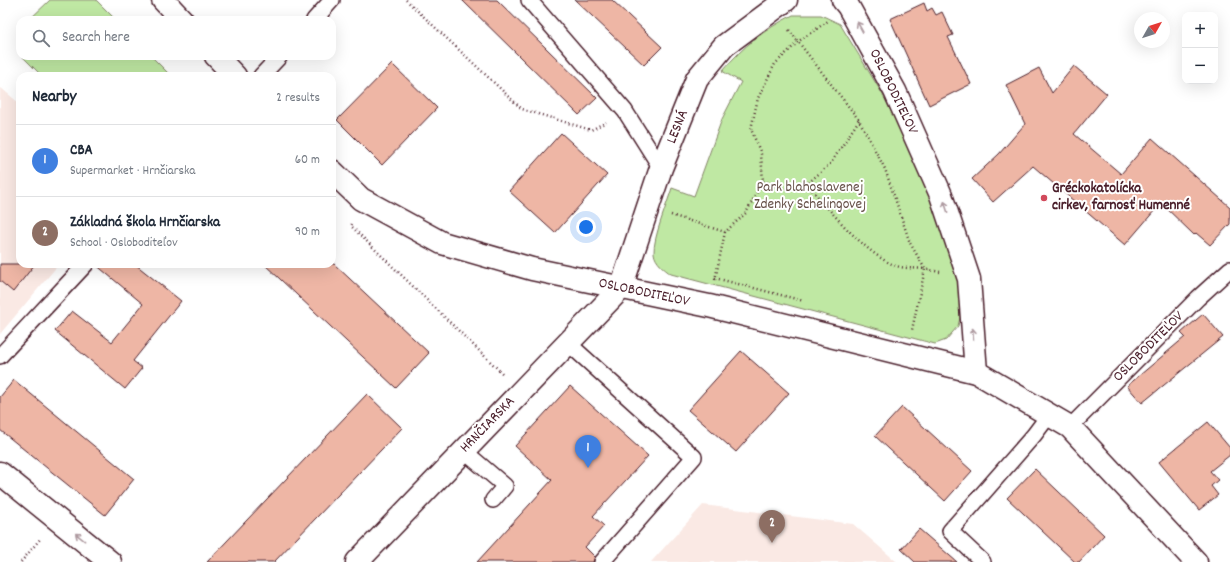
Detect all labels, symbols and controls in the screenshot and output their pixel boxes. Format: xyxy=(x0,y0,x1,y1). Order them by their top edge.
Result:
north arrow xyxy=(1134,12,1170,48)
map controls xyxy=(1182,12,1218,84)
button: + xyxy=(1182,12,1218,48)
search box xyxy=(16,16,336,60)
one-way arrow xyxy=(855,21,863,33)
icon: search xyxy=(30,27,52,49)
text: Search here xyxy=(62,27,130,49)
street label: OSLOBODITEĽOV xyxy=(863,45,924,139)
button: − xyxy=(1182,48,1218,84)
text: Nearby xyxy=(32,86,76,110)
text: 2 results xyxy=(276,89,320,108)
street label: LESNÁ xyxy=(661,107,695,147)
text: CBA xyxy=(70,140,93,162)
text: 1 xyxy=(44,151,46,170)
text: 60 m xyxy=(295,151,320,170)
text: Supermarket · Hrnčiarska xyxy=(70,162,195,181)
park label: Park blahoslavenej Zdenky Schelingovej xyxy=(754,177,866,216)
place label: Gréckokatolícka cirkev, farnosť Humenné xyxy=(1052,178,1190,217)
marker: Gréckokatolícka cirkev, farnosť Humenné xyxy=(1039,193,1049,203)
one-way arrow xyxy=(941,202,949,214)
text: Základná škola Hrnčiarska xyxy=(70,212,220,234)
your location xyxy=(576,217,596,237)
text: 2 xyxy=(42,223,48,242)
text: 90 m xyxy=(295,223,320,242)
text: School · Osloboditeľov xyxy=(70,234,178,253)
street label: OSLOBODITEĽOV xyxy=(596,273,692,314)
street label: OSLOBODITEĽOV xyxy=(1108,306,1190,388)
one-way arrow xyxy=(969,328,976,341)
street label: HRNČIARSKA xyxy=(455,392,521,458)
pin: 1 xyxy=(575,435,601,468)
pin: 2 xyxy=(759,510,785,543)
one-way arrow xyxy=(74,533,85,542)

